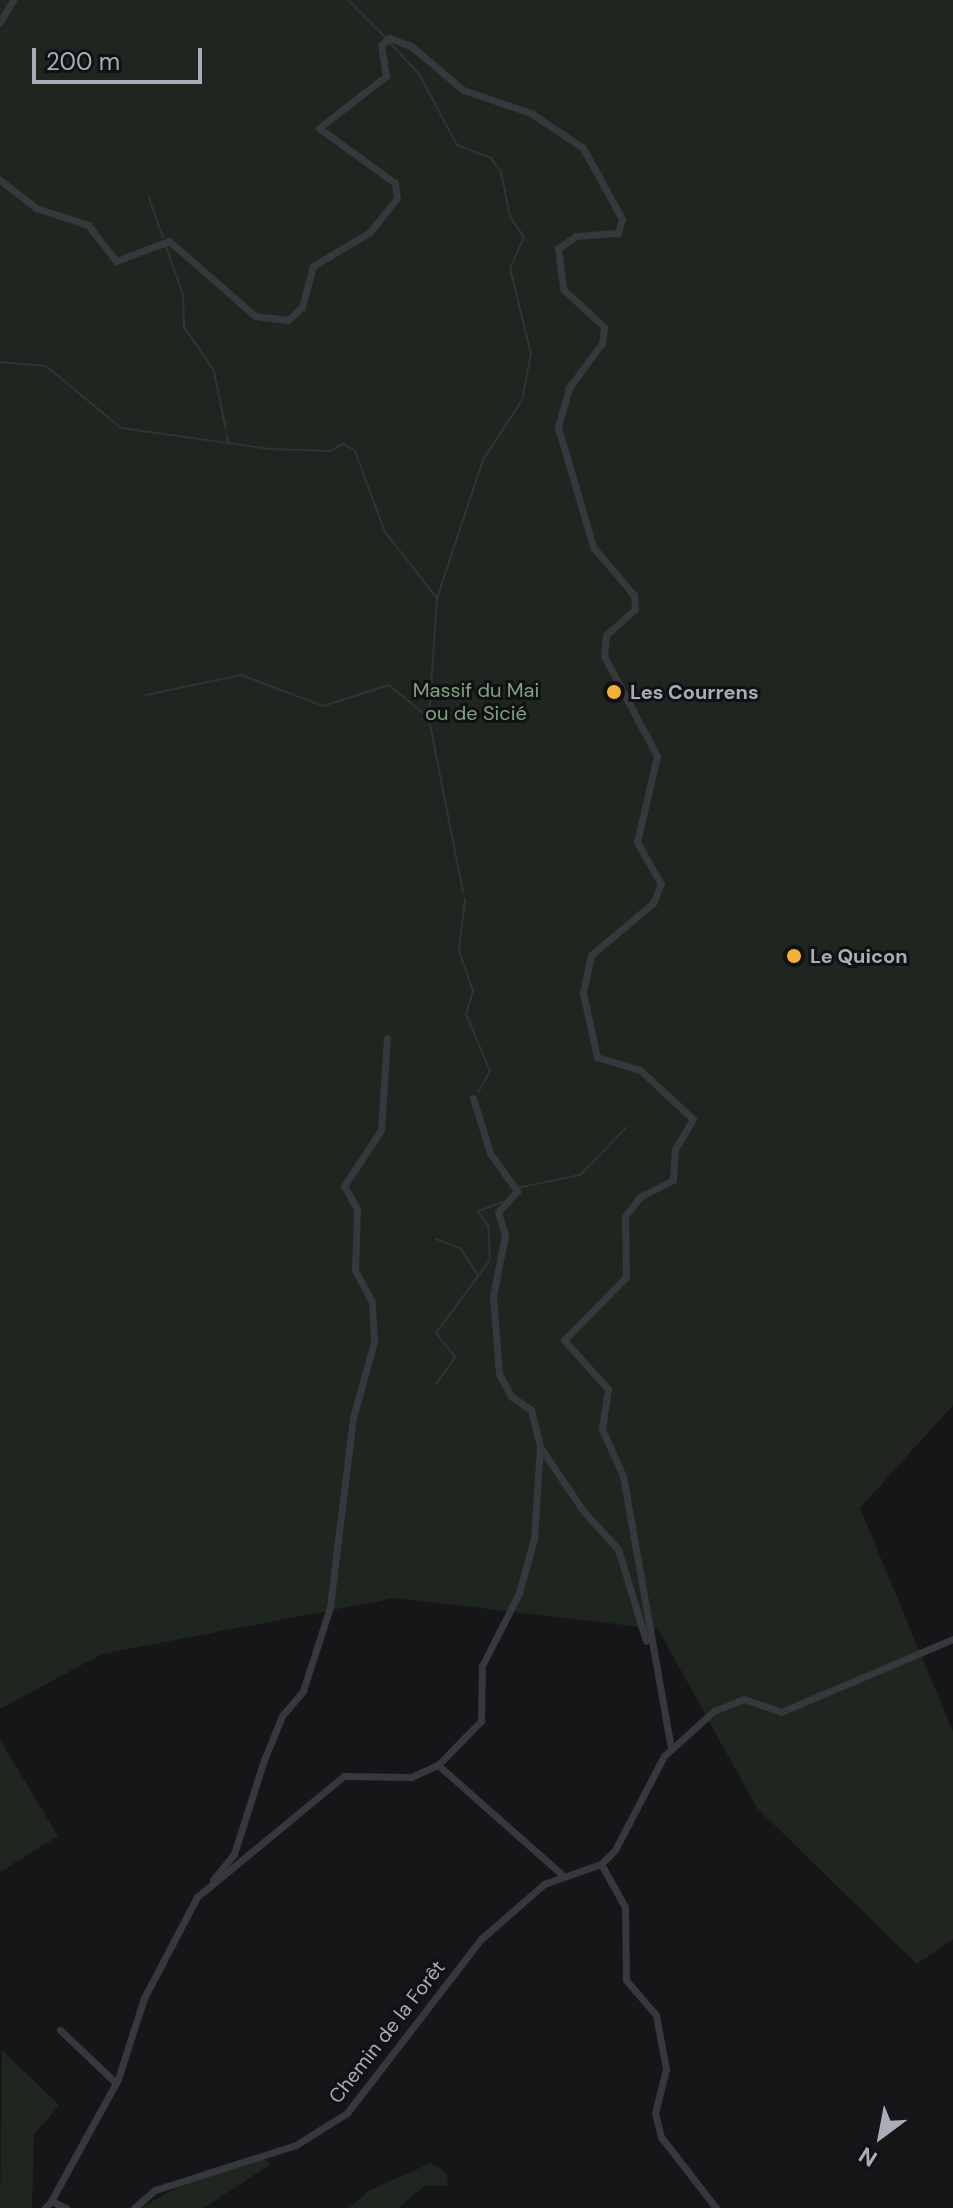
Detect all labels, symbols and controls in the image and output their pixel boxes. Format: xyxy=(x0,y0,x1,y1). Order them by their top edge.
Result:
scale bar xyxy=(36,32,206,82)
text: 200 m xyxy=(46,46,120,77)
park label: Massif du Mai ou de Sicié xyxy=(413,679,539,726)
place label: Les Courrens xyxy=(630,680,759,704)
marker: Les Courrens xyxy=(605,683,623,701)
place label: Le Quicon xyxy=(810,944,908,968)
marker: Le Quicon xyxy=(785,947,803,965)
street label: Chemin de la Forêt xyxy=(324,1956,450,2108)
north arrow xyxy=(841,2096,921,2176)
text: N xyxy=(854,2140,883,2173)

